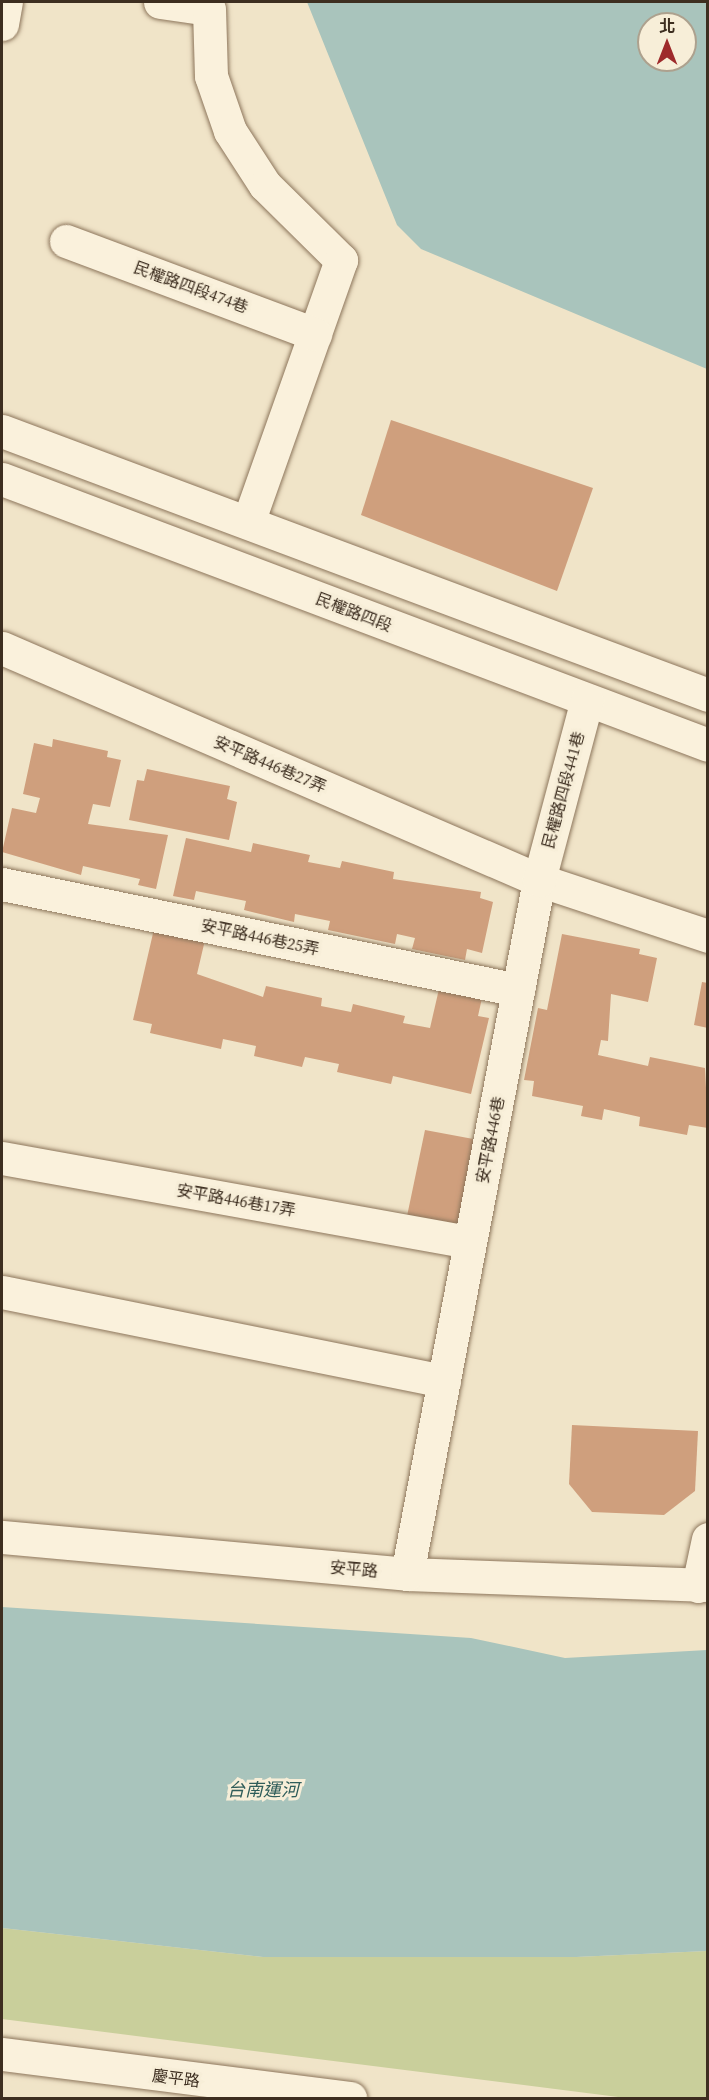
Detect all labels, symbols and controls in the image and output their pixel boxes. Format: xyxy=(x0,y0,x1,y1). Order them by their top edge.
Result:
north arrow xyxy=(637,12,697,72)
text: 北 xyxy=(659,15,675,37)
street label: 民權路四段474巷 xyxy=(131,257,251,317)
street label: 民權路四段 xyxy=(313,589,395,635)
street label: 民權路四段441巷 xyxy=(538,730,588,850)
street label: 安平路446巷27弄 xyxy=(211,732,329,796)
street label: 安平路446巷25弄 xyxy=(199,915,321,959)
street label: 安平路446巷 xyxy=(472,1095,508,1185)
street label: 安平路446巷17弄 xyxy=(175,1180,297,1220)
street label: 安平路 xyxy=(329,1557,379,1581)
water label: 台南運河 xyxy=(227,1779,299,1801)
street label: 慶平路 xyxy=(151,2066,201,2090)

